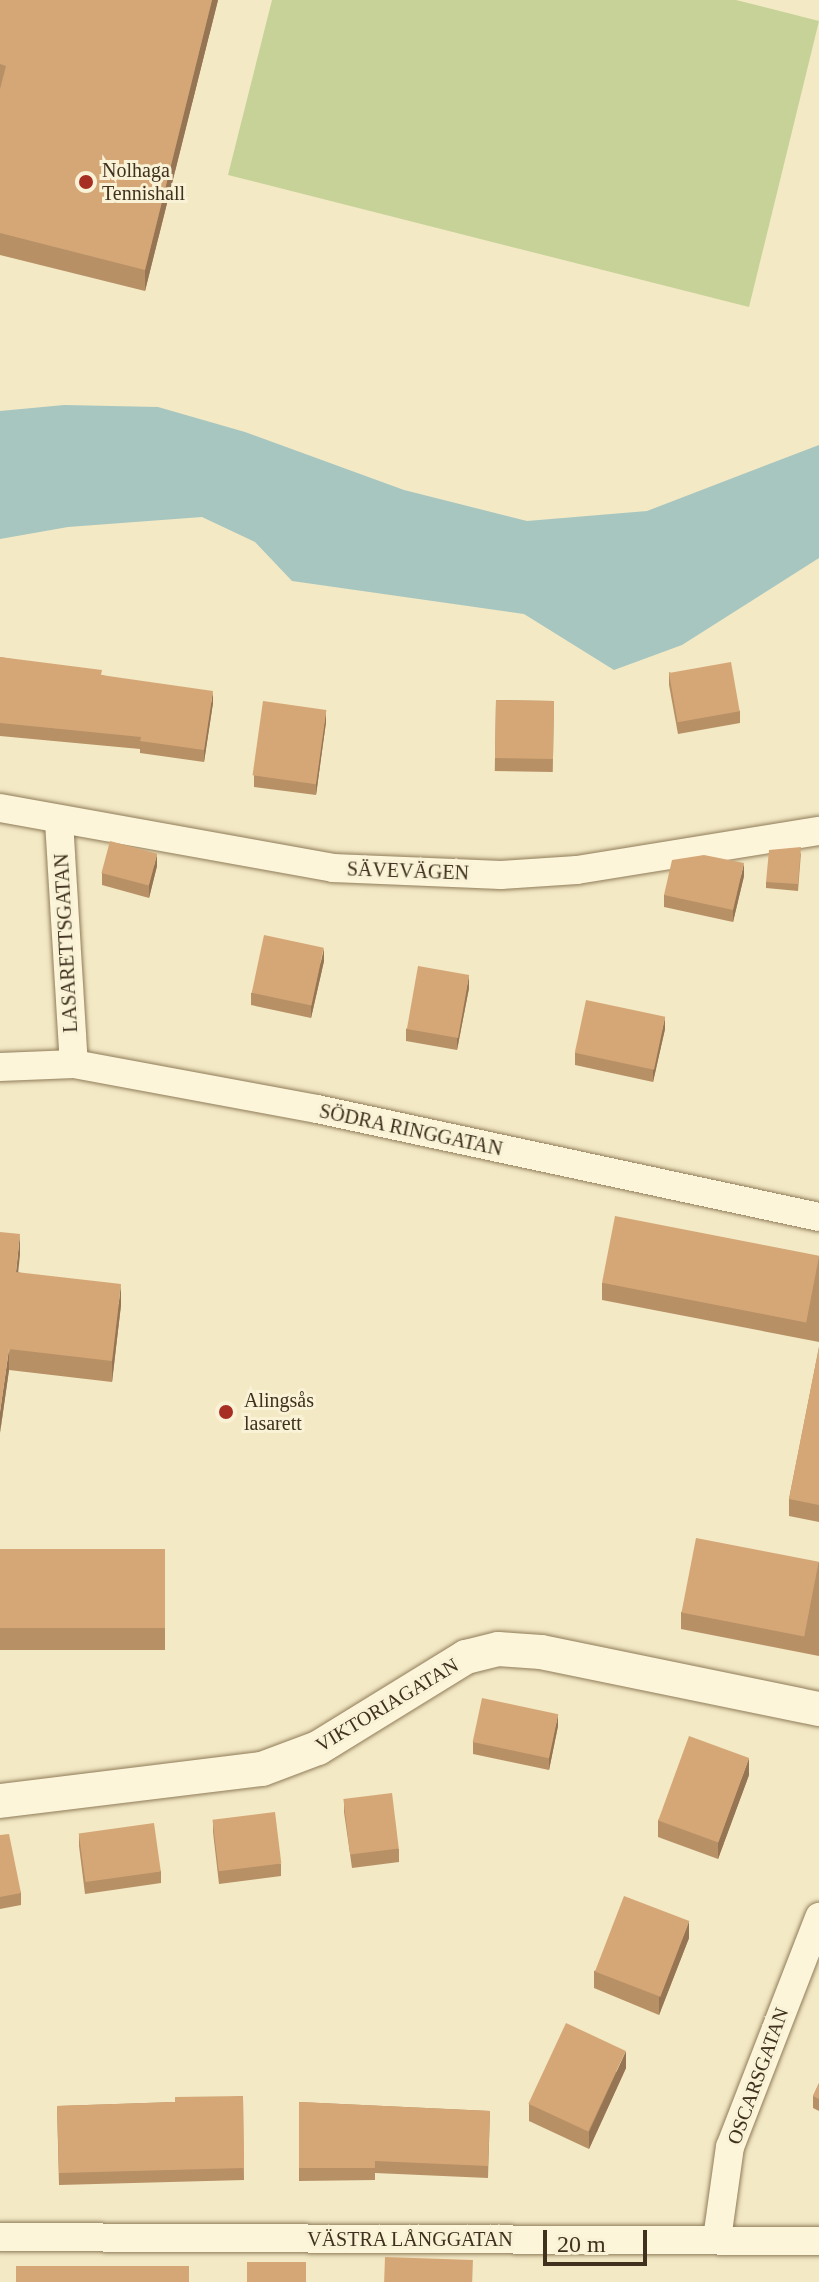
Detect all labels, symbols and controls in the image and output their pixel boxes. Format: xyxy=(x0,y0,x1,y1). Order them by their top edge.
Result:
place label: Nolhaga Tennishall xyxy=(102,158,185,205)
marker: Nolhaga Tennishall xyxy=(77,173,95,191)
street label: LASARETTSGATAN xyxy=(49,853,83,1033)
street label: SÄVEVÄGEN xyxy=(347,857,469,885)
street label: SÖDRA RINGGATAN xyxy=(317,1099,505,1161)
place label: Alingsås lasarett xyxy=(244,1388,314,1435)
marker: Alingsås lasarett xyxy=(215,1401,237,1423)
street label: VIKTORIAGATAN xyxy=(311,1653,463,1757)
street label: OSCARSGATAN xyxy=(722,2004,794,2148)
scale bar xyxy=(547,2214,651,2264)
street label: VÄSTRA LÅNGGATAN xyxy=(307,2227,513,2251)
text: 20 m xyxy=(557,2231,606,2257)

